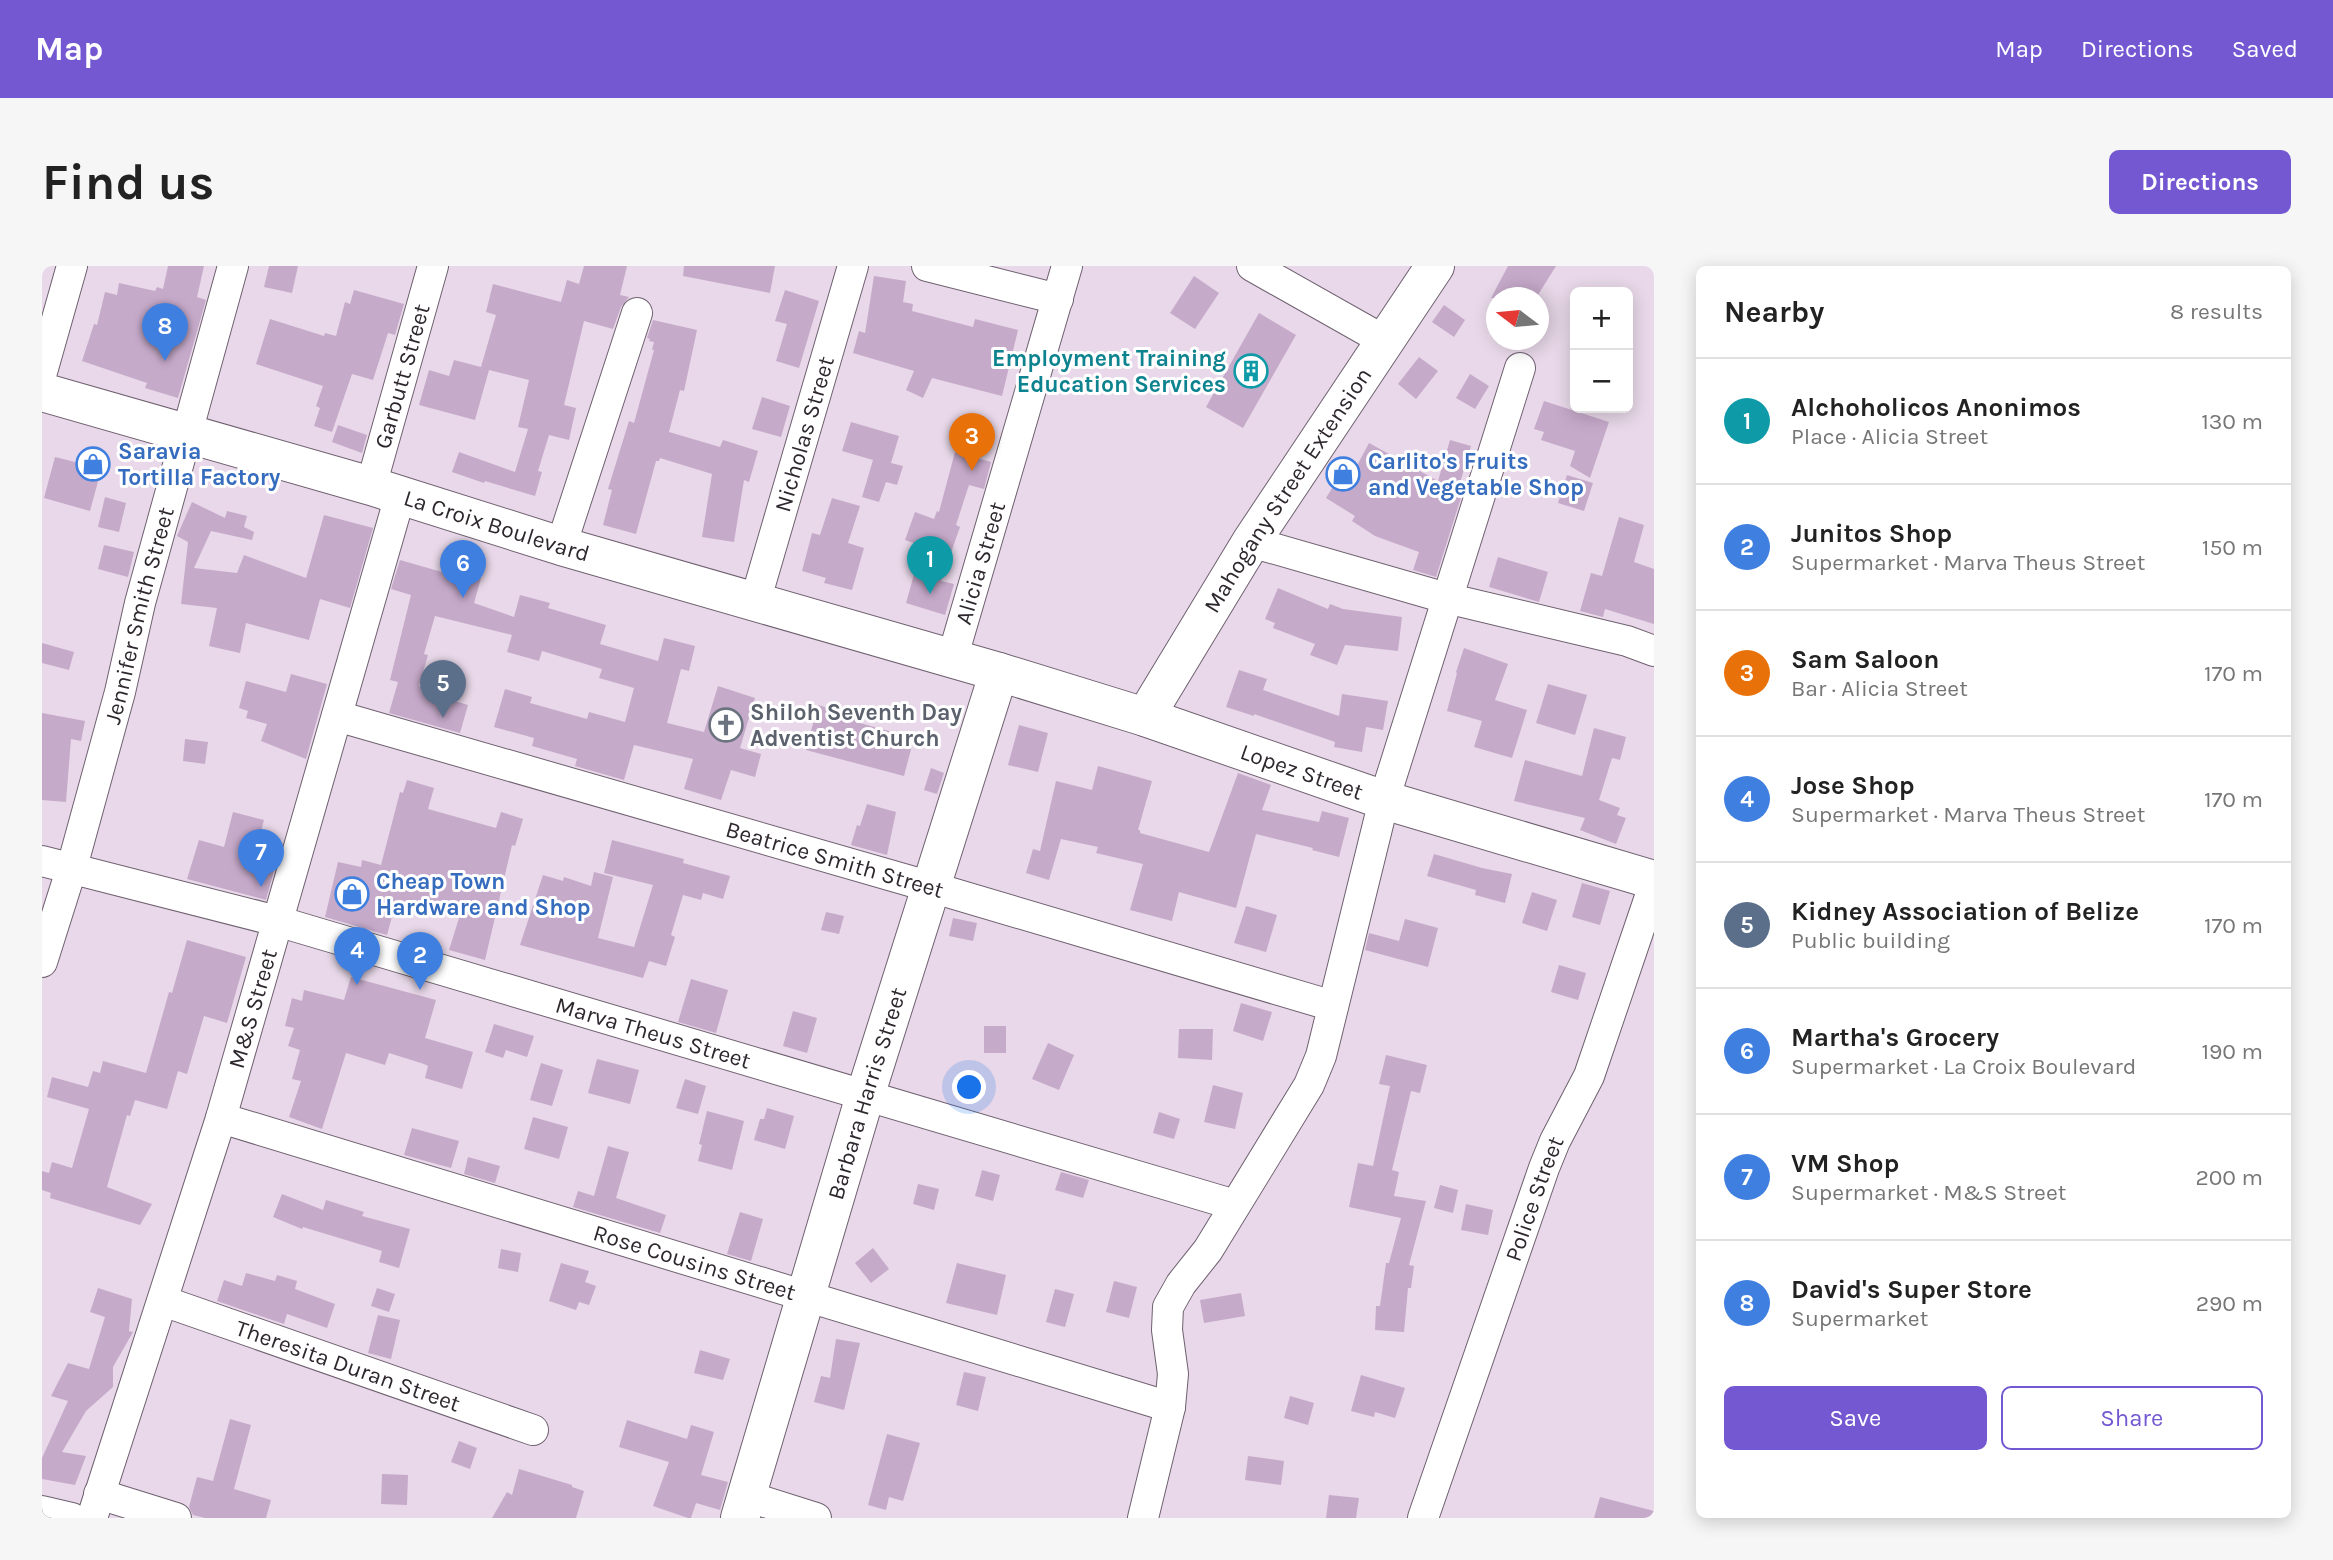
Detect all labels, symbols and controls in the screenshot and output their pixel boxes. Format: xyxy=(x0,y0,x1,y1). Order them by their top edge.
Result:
text: Map xyxy=(35,30,103,68)
text: Map xyxy=(1995,35,2043,63)
text: Directions xyxy=(2081,35,2194,63)
text: Saved xyxy=(2232,35,2298,63)
button: Directions xyxy=(2109,150,2291,214)
text: Find us xyxy=(42,154,214,211)
north arrow xyxy=(1486,287,1549,350)
map controls xyxy=(1570,287,1633,413)
button: + xyxy=(1570,287,1633,350)
text: Nearby xyxy=(1724,294,1824,330)
text: 8 results xyxy=(2170,298,2263,325)
street label: Garbutt Street xyxy=(369,301,436,452)
pin: 8 xyxy=(142,303,188,361)
place label: Employment Training Education Services xyxy=(992,345,1226,398)
button: − xyxy=(1570,350,1633,413)
building icon: Employment Training Education Services xyxy=(1232,352,1270,390)
street label: Nicholas Street xyxy=(769,353,840,515)
street label: Mahogany Street Extension xyxy=(1198,362,1378,618)
text: Alchoholicos Anonimos xyxy=(1791,392,2081,423)
text: 1 xyxy=(1743,408,1751,435)
text: 130 m xyxy=(2201,408,2263,435)
pin: 3 xyxy=(949,413,995,471)
text: Place · Alicia Street xyxy=(1791,423,1988,450)
place label: Saravia Tortilla Factory xyxy=(118,438,281,491)
shop icon: Saravia Tortilla Factory xyxy=(74,445,112,483)
place label: Carlito's Fruits and Vegetable Shop xyxy=(1368,448,1584,501)
shop icon: Carlito's Fruits and Vegetable Shop xyxy=(1324,455,1362,493)
street label: La Croix Boulevard xyxy=(400,484,593,568)
street label: Alicia Street xyxy=(950,498,1011,628)
street label: Jennifer Smith Street xyxy=(99,504,180,727)
text: Junitos Shop xyxy=(1791,518,1952,549)
text: 2 xyxy=(1740,534,1754,561)
text: 150 m xyxy=(2202,534,2263,561)
pin: 1 xyxy=(907,536,953,594)
pin: 6 xyxy=(440,540,486,598)
text: Supermarket · Marva Theus Street xyxy=(1791,549,2145,576)
text: Sam Saloon xyxy=(1791,644,1939,675)
pin: 5 xyxy=(420,660,466,718)
text: 3 xyxy=(1740,660,1754,687)
text: 170 m xyxy=(2204,660,2263,687)
text: Bar · Alicia Street xyxy=(1791,675,1968,702)
place label: Shiloh Seventh Day Adventist Church xyxy=(750,699,962,752)
church icon: Shiloh Seventh Day Adventist Church xyxy=(707,706,745,744)
street label: Lopez Street xyxy=(1237,738,1367,806)
text: Jose Shop xyxy=(1791,770,1915,801)
text: 4 xyxy=(1740,786,1754,813)
text: 170 m xyxy=(2204,786,2263,813)
text: Supermarket · Marva Theus Street xyxy=(1791,801,2145,828)
street label: Beatrice Smith Street xyxy=(723,816,947,904)
pin: 7 xyxy=(238,829,284,887)
place label: Cheap Town Hardware and Shop xyxy=(376,868,591,921)
shop icon: Cheap Town Hardware and Shop xyxy=(333,875,371,913)
text: Kidney Association of Belize xyxy=(1791,896,2139,927)
text: 5 xyxy=(1740,912,1754,939)
text: 170 m xyxy=(2204,912,2263,939)
pin: 4 xyxy=(334,927,380,985)
text: Public building xyxy=(1791,927,1950,954)
pin: 2 xyxy=(397,932,443,990)
street label: M&S Street xyxy=(223,946,283,1072)
street label: Barbara Harris Street xyxy=(822,984,913,1203)
street label: Marva Theus Street xyxy=(552,991,754,1075)
text: Martha's Grocery xyxy=(1791,1022,1999,1053)
text: 6 xyxy=(1740,1038,1754,1065)
text: 190 m xyxy=(2201,1038,2263,1065)
text: Supermarket · La Croix Boulevard xyxy=(1791,1053,2136,1080)
your location xyxy=(952,1070,986,1104)
street label: Police Street xyxy=(1500,1132,1570,1265)
text: VM Shop xyxy=(1791,1148,1899,1179)
text: 7 xyxy=(1741,1164,1753,1191)
text: 200 m xyxy=(2195,1164,2263,1191)
text: Supermarket · M&S Street xyxy=(1791,1179,2066,1206)
street label: Rose Cousins Street xyxy=(590,1219,799,1306)
text: David's Super Store xyxy=(1791,1274,2032,1305)
text: 8 xyxy=(1740,1290,1754,1317)
text: 290 m xyxy=(2196,1290,2263,1317)
text: Supermarket xyxy=(1791,1305,1928,1332)
street label: Theresita Duran Street xyxy=(232,1314,464,1418)
button: Save xyxy=(1724,1386,1987,1450)
button: Share xyxy=(2001,1386,2263,1450)

